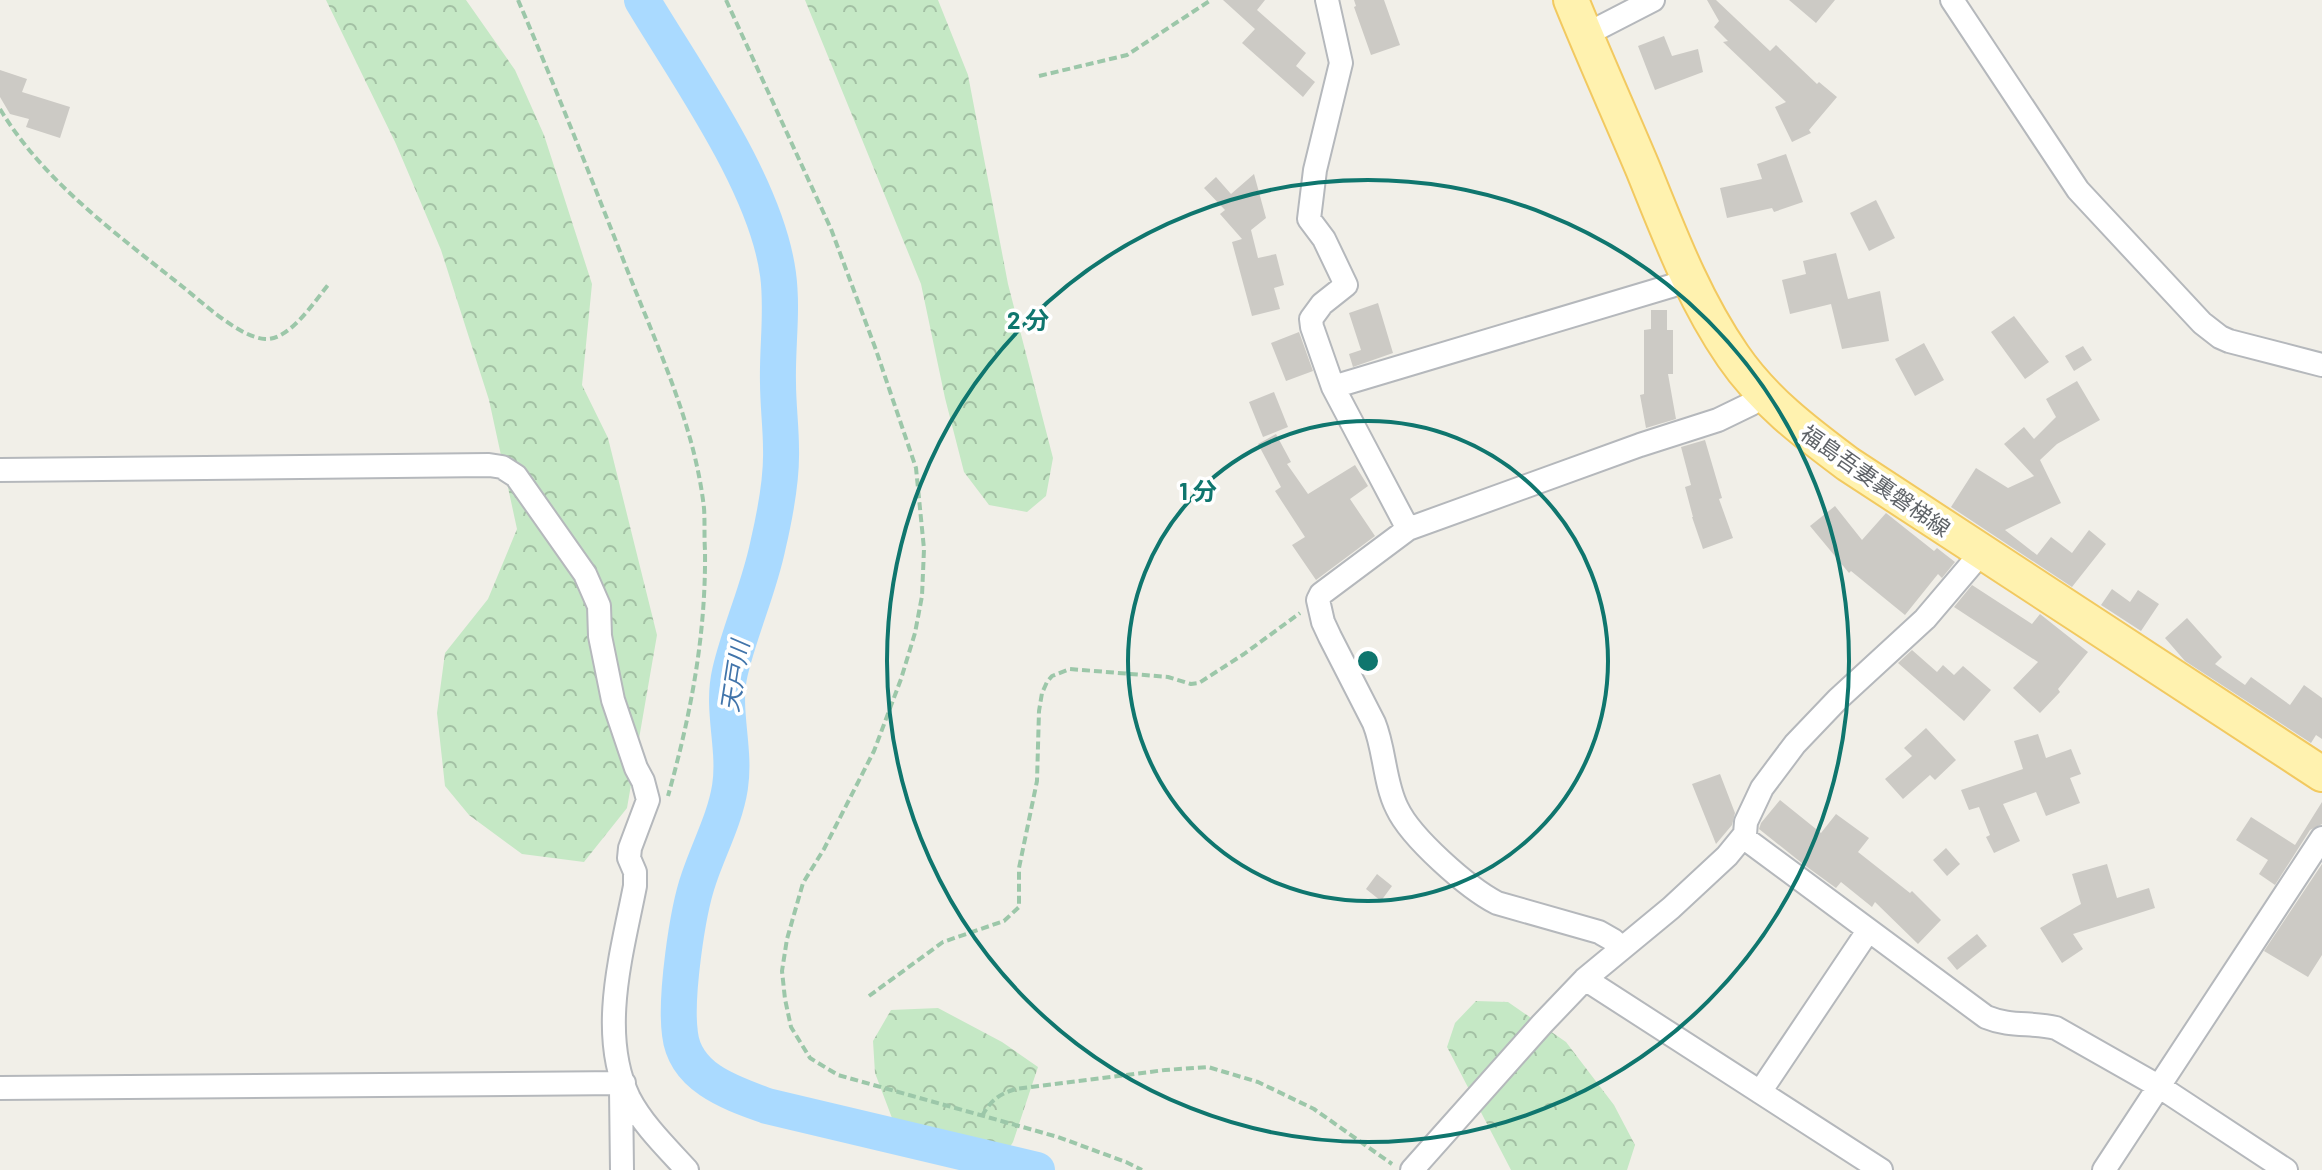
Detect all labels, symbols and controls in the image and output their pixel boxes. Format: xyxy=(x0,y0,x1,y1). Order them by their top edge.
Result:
text: 2 分 xyxy=(1007,305,1049,334)
street label: 福島吾妻裏磐梯線 xyxy=(1796,419,1956,541)
text: 1 分 xyxy=(1179,476,1217,505)
water label: 天戸川 xyxy=(714,635,754,714)
centre of rings xyxy=(1354,647,1382,675)

